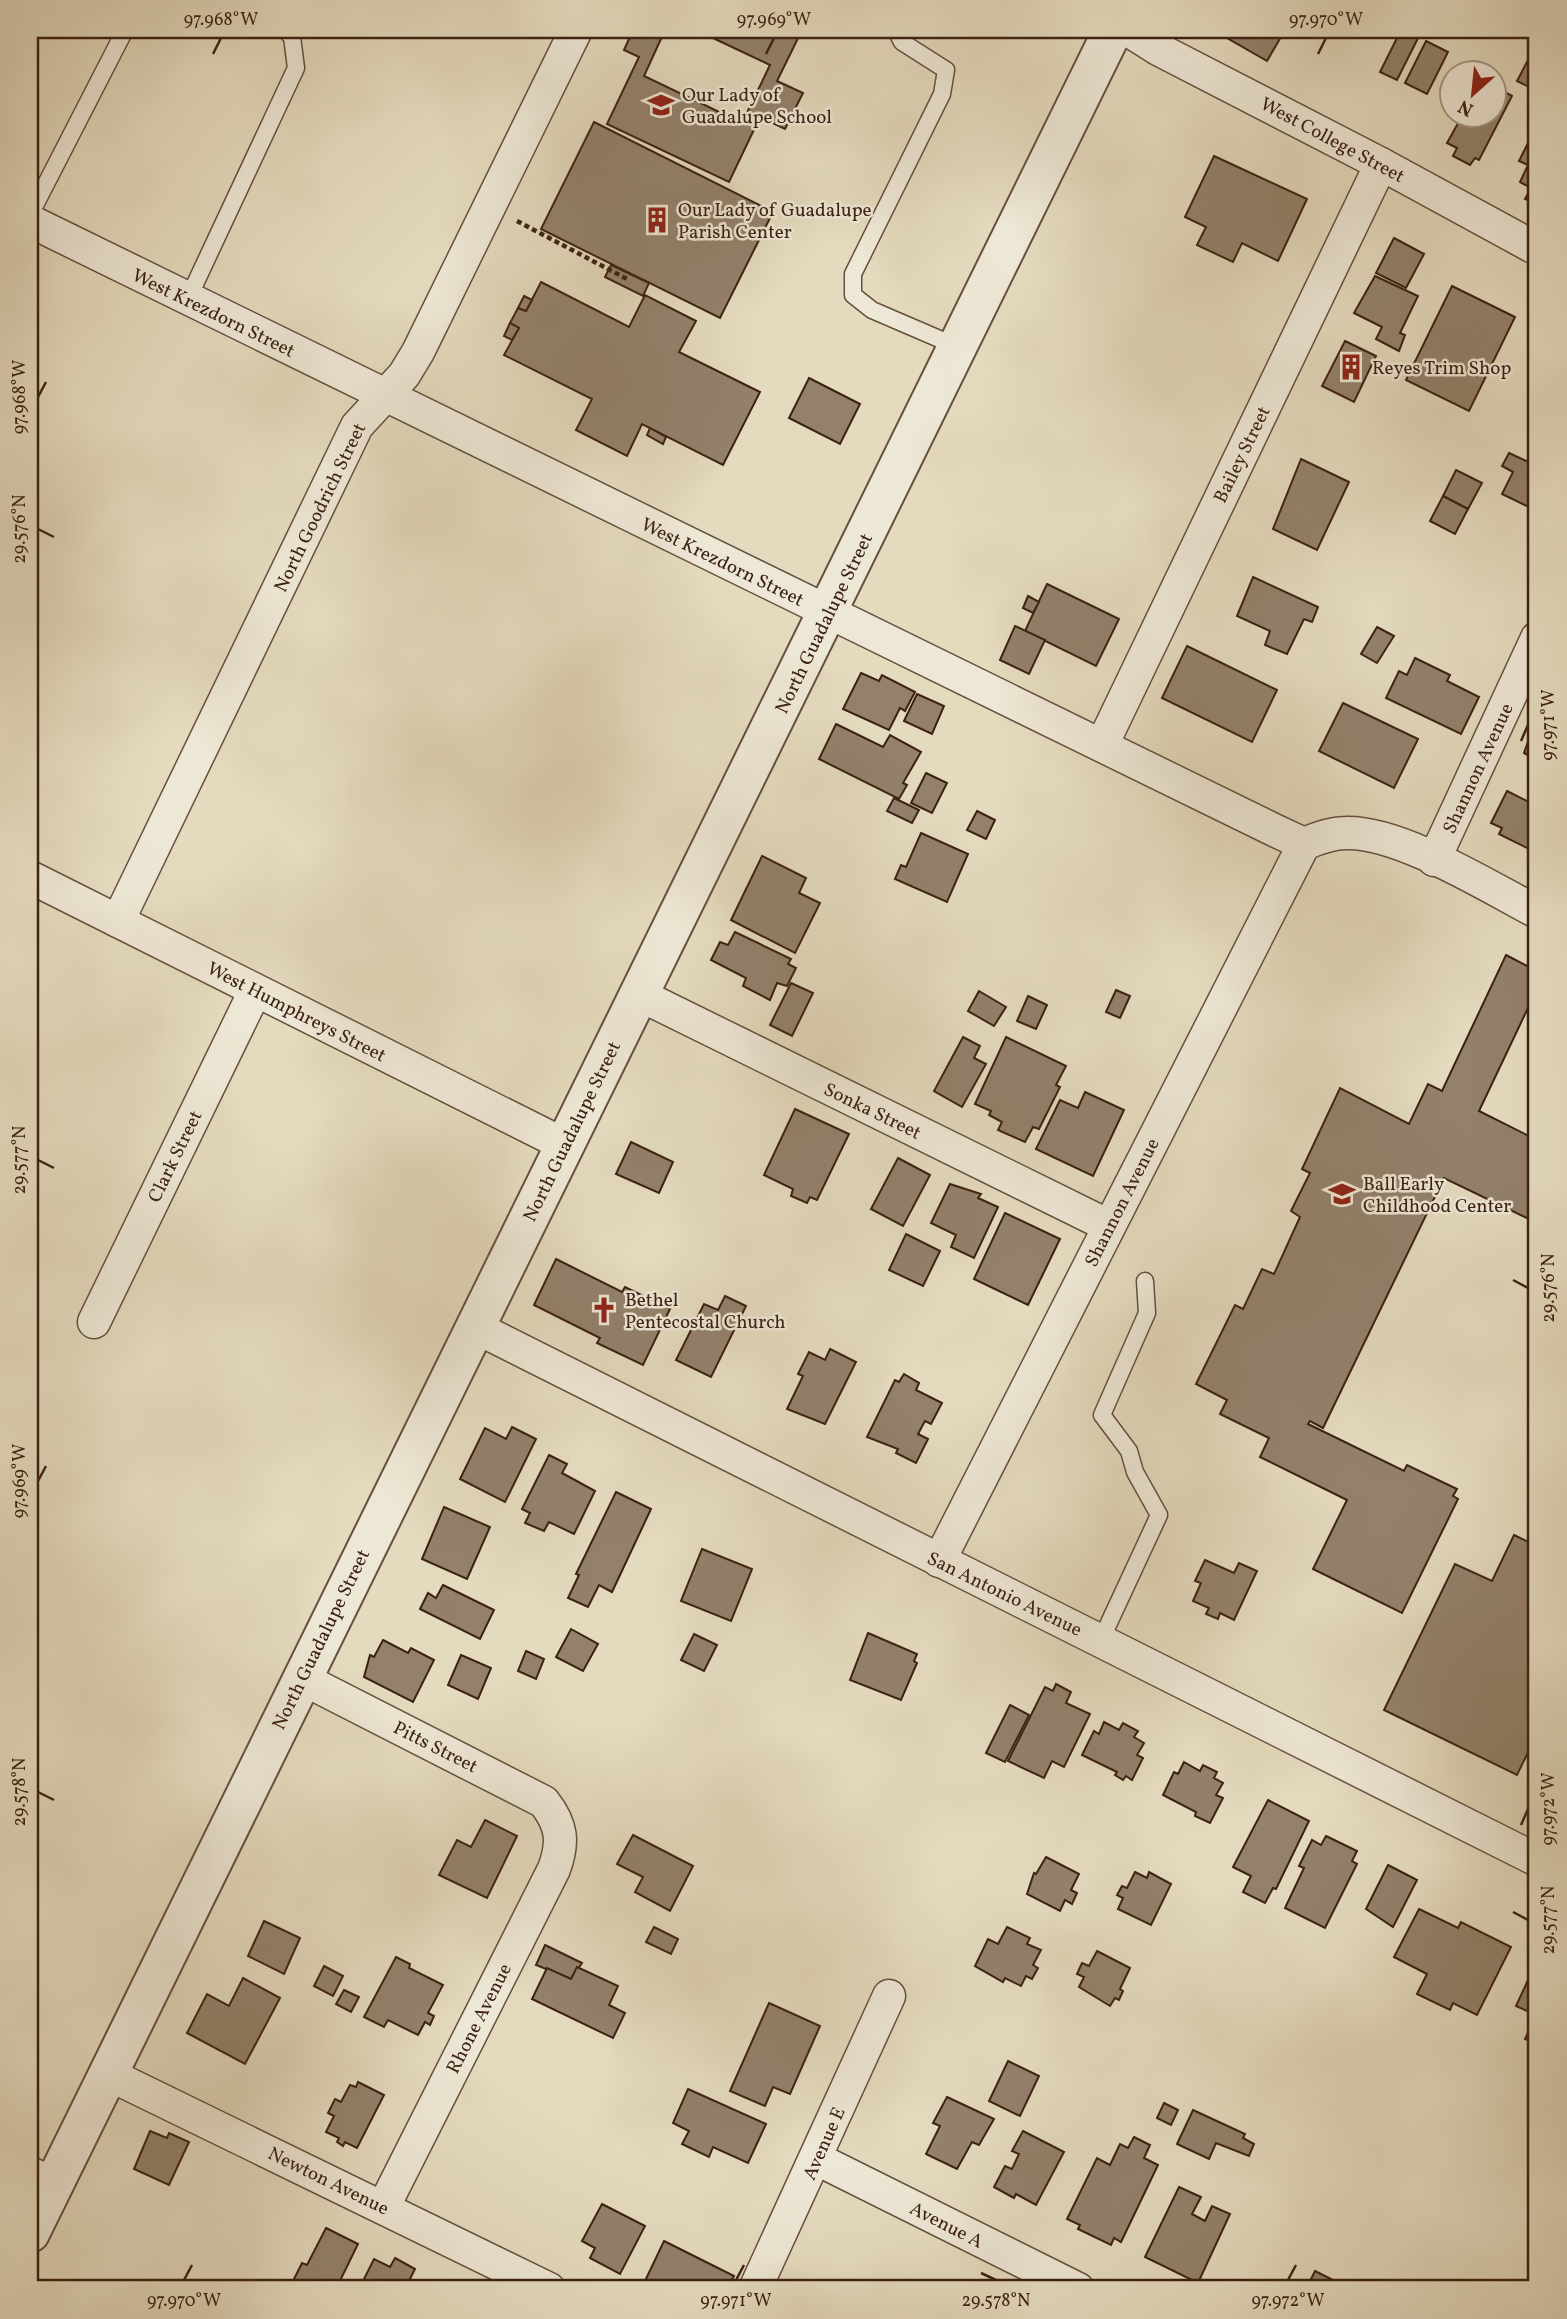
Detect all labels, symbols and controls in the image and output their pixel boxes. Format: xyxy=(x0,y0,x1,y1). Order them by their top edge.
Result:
text: 97.968°W xyxy=(184,8,258,33)
text: 97.969°W xyxy=(737,8,811,33)
text: 97.970°W xyxy=(1289,8,1363,33)
north arrow xyxy=(1438,60,1508,130)
place label: Our Lady of Guadalupe School xyxy=(682,83,832,131)
school or university icon: Our Lady of Guadalupe School xyxy=(646,90,676,120)
street label: West College Street xyxy=(1255,92,1409,190)
text: N xyxy=(1454,93,1478,122)
place label: Our Lady of Guadalupe Parish Center xyxy=(678,198,872,246)
building icon: Our Lady of Guadalupe Parish Center xyxy=(642,205,672,235)
street label: West Krezdorn Street xyxy=(127,263,299,365)
building icon: Reyes Trim Shop xyxy=(1336,352,1366,382)
place label: Reyes Trim Shop xyxy=(1372,356,1511,382)
text: 97.968°W xyxy=(8,360,33,434)
street label: Bailey Street xyxy=(1208,402,1278,508)
street label: North Goodrich Street xyxy=(268,419,373,597)
text: 29.576°N xyxy=(8,494,33,564)
street label: West Krezdorn Street xyxy=(636,512,808,614)
street label: North Guadalupe Street xyxy=(770,529,880,719)
text: 97.971°W xyxy=(1537,689,1562,761)
street label: Shannon Avenue xyxy=(1437,699,1520,838)
street label: West Humphreys Street xyxy=(202,956,390,1069)
street label: North Guadalupe Street xyxy=(518,1037,628,1227)
street label: Sonka Street xyxy=(819,1077,925,1147)
street label: Clark Street xyxy=(142,1106,209,1207)
text: 29.577°N xyxy=(8,1126,33,1194)
street label: Shannon Avenue xyxy=(1079,1134,1166,1272)
place label: Ball Early Childhood Center xyxy=(1363,1172,1511,1220)
school or university icon: Ball Early Childhood Center xyxy=(1327,1179,1357,1209)
text: 29.576°N xyxy=(1537,1253,1562,1323)
place label: Bethel Pentecostal Church xyxy=(625,1288,786,1336)
church icon: Bethel Pentecostal Church xyxy=(589,1295,619,1325)
text: 97.969°W xyxy=(8,1444,33,1518)
street label: North Guadalupe Street xyxy=(267,1545,377,1735)
street label: San Antonio Avenue xyxy=(922,1546,1086,1644)
street label: Pitts Street xyxy=(388,1715,482,1780)
text: 29.578°N xyxy=(8,1758,33,1826)
text: 97.972°W xyxy=(1537,1772,1562,1846)
text: 29.577°N xyxy=(1537,1886,1562,1954)
street label: Rhone Avenue xyxy=(441,1959,519,2079)
street label: Avenue E xyxy=(797,2103,852,2184)
street label: Newton Avenue xyxy=(263,2141,393,2222)
street label: Avenue A xyxy=(905,2196,987,2255)
text: 97.970°W xyxy=(147,2289,221,2314)
text: 97.971°W xyxy=(700,2289,772,2314)
text: 29.578°N xyxy=(962,2289,1030,2314)
text: 97.972°W xyxy=(1251,2289,1325,2314)

